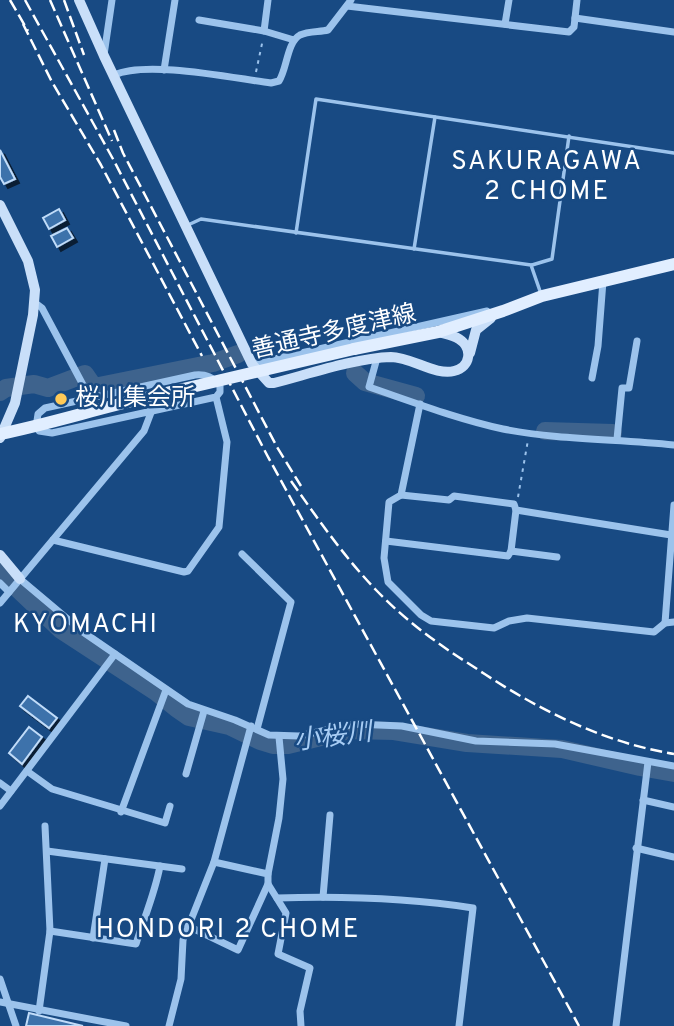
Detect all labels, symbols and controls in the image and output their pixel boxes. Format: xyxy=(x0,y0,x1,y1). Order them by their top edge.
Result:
district label: SAKURAGAWA 2 CHOME xyxy=(451,146,643,209)
street label: 善通寺多度津線 xyxy=(249,299,419,367)
place label: 桜川集会所 xyxy=(75,384,195,414)
marker: 桜川集会所 xyxy=(53,391,69,407)
district label: KYOMACHI xyxy=(13,609,159,642)
water label: 小桜川 xyxy=(292,717,377,759)
district label: HONDORI 2 CHOME xyxy=(96,914,360,947)

